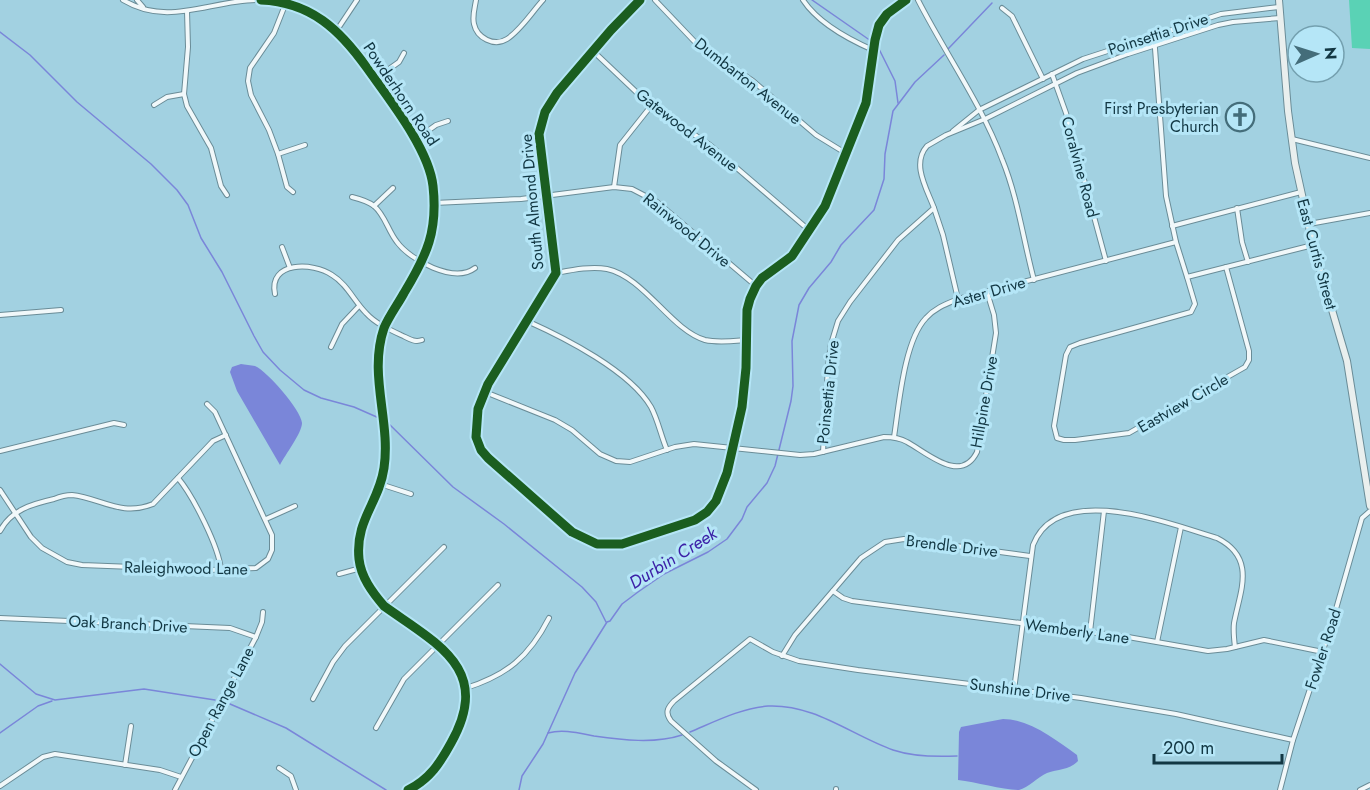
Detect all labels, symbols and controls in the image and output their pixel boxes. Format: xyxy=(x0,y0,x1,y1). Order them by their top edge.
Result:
street label: Poinsettia Drive xyxy=(1105,7,1211,61)
north arrow xyxy=(1286,24,1346,84)
street label: Dumbarton Avenue xyxy=(690,32,806,130)
street label: Powderhorn Road xyxy=(358,37,444,151)
text: N xyxy=(1319,46,1342,60)
street label: Gatewood Avenue xyxy=(631,83,743,177)
place label: First Presbyterian Church xyxy=(1104,97,1219,138)
church icon: First Presbyterian Church xyxy=(1224,101,1256,133)
street label: Coralvine Road xyxy=(1055,114,1105,220)
street label: South Almond Drive xyxy=(515,133,549,271)
street label: Rainwood Drive xyxy=(638,187,736,273)
street label: East Curtis Street xyxy=(1291,196,1343,312)
street label: Aster Drive xyxy=(950,271,1028,313)
street label: Poinsettia Drive xyxy=(811,339,845,445)
street label: Hillpine Drive xyxy=(965,354,1003,450)
street label: Eastview Circle xyxy=(1133,368,1233,438)
water label: Durbin Creek xyxy=(624,520,723,595)
street label: Brendle Drive xyxy=(905,529,999,563)
street label: Raleighwood Lane xyxy=(124,555,248,581)
street label: Fowler Road xyxy=(1299,606,1347,692)
street label: Oak Branch Drive xyxy=(68,609,188,639)
street label: Wemberly Lane xyxy=(1023,612,1131,650)
street label: Open Range Lane xyxy=(182,643,260,761)
street label: Sunshine Drive xyxy=(968,672,1072,708)
scale bar xyxy=(1154,727,1282,765)
text: 200 m xyxy=(1163,735,1214,761)

